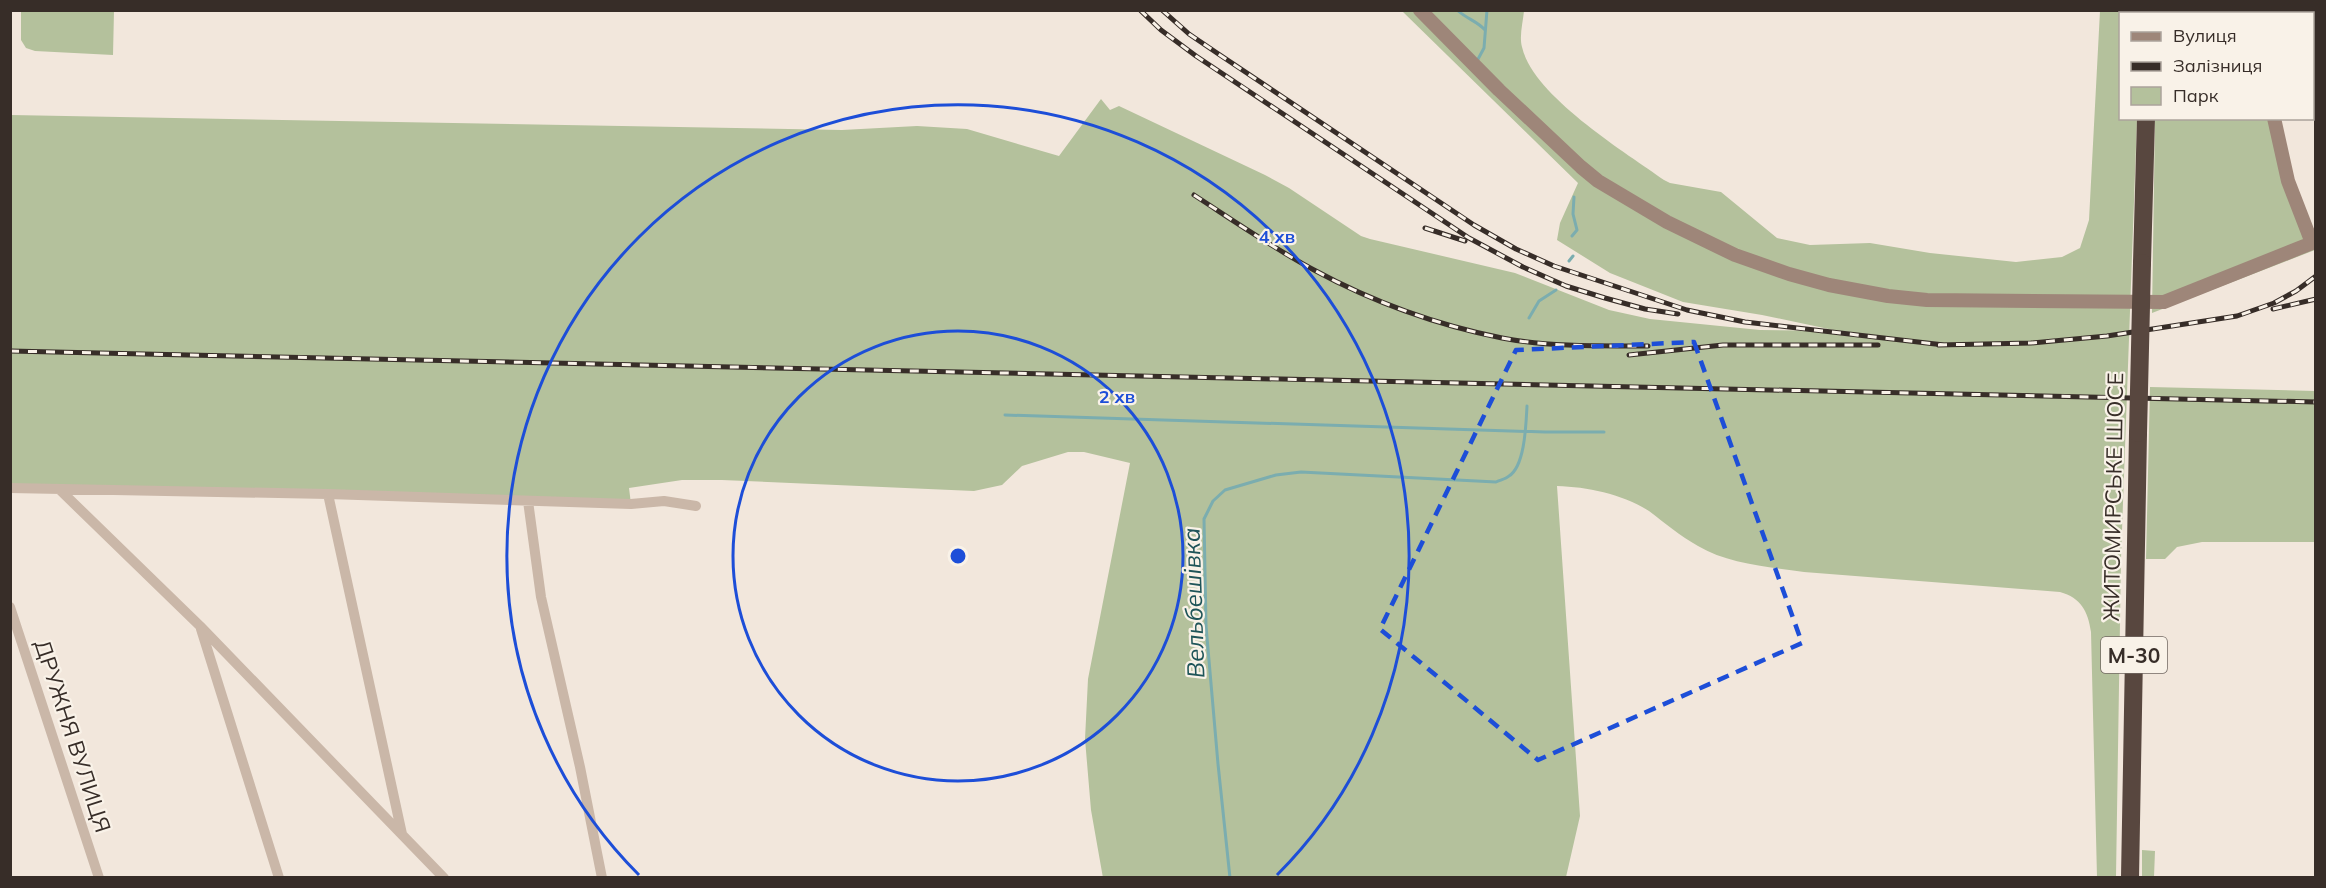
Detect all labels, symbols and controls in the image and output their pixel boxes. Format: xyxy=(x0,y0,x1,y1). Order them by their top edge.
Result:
legend xyxy=(2119,12,2314,120)
text: Вулиця xyxy=(2173,24,2237,47)
text: Залізниця xyxy=(2173,54,2262,77)
text: Парк xyxy=(2173,84,2219,107)
text: 4 хв xyxy=(1259,225,1295,248)
street label: ЖИТОМИРСЬКЕ ШОСЕ xyxy=(2097,372,2129,622)
text: 2 хв xyxy=(1099,385,1135,408)
water label: Вельбешівка xyxy=(1175,527,1211,679)
centre of rings xyxy=(948,546,968,566)
street label: ДРУЖНЯ ВУЛИЦЯ xyxy=(29,636,117,836)
road number: М-30 xyxy=(2101,637,2167,673)

